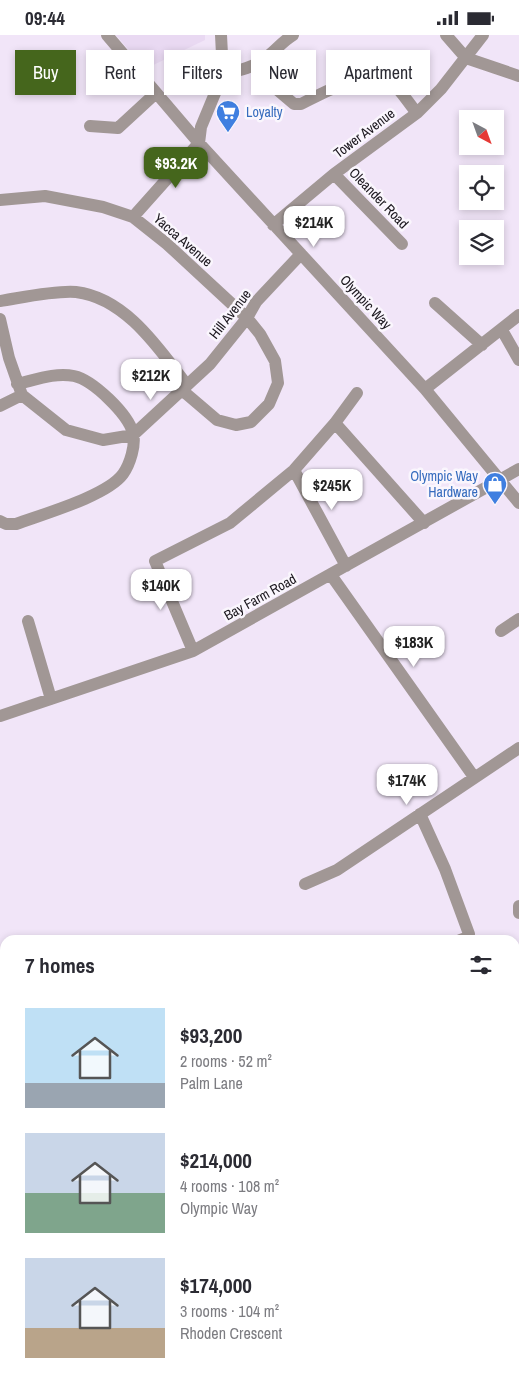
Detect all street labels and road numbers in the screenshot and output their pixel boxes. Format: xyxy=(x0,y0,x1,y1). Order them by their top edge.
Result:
street label: Tower Avenue xyxy=(330,104,398,162)
street label: Oleander Road xyxy=(345,164,413,232)
street label: Yacca Avenue xyxy=(150,209,216,271)
street label: Olympic Way xyxy=(336,271,396,333)
street label: Hill Avenue xyxy=(205,286,255,342)
street label: Bay Farm Road xyxy=(221,570,299,624)

